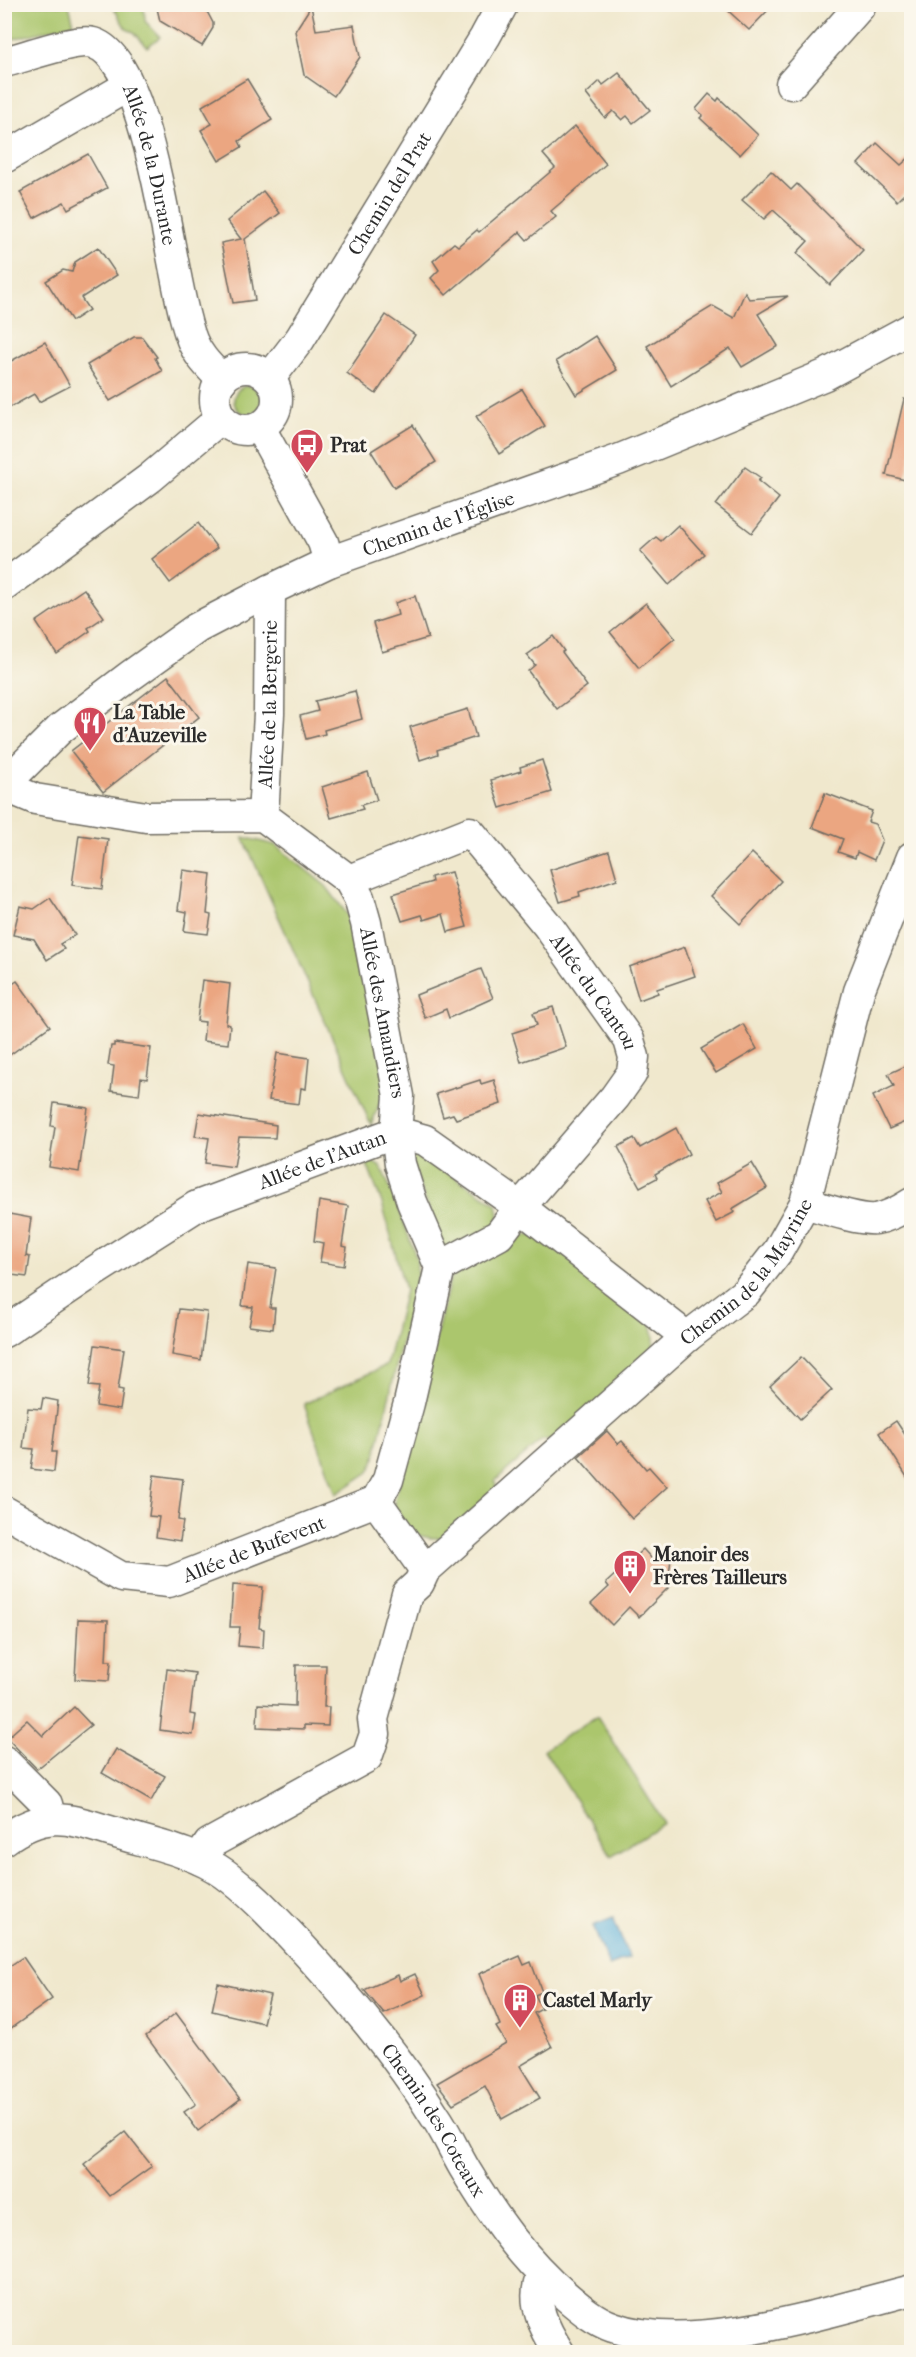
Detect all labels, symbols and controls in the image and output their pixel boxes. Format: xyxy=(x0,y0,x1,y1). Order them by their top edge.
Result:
street label: Allée de la Durante xyxy=(117,80,181,247)
street label: Chemin del Prat xyxy=(343,128,436,260)
bus stop icon: Prat xyxy=(289,427,325,474)
place label: Prat xyxy=(330,434,368,457)
street label: Chemin de l'Église xyxy=(359,486,518,561)
street label: Allée de la Bergerie xyxy=(254,620,282,790)
place label: La Table d'Auzeville xyxy=(113,701,207,747)
restaurant icon: La Table d'Auzeville xyxy=(72,705,108,752)
street label: Allée des Amandiers xyxy=(355,924,410,1100)
street label: Allée du Cantou xyxy=(545,929,642,1053)
street label: Allée de l'Autan xyxy=(254,1126,390,1194)
street label: Chemin de la Mayrine xyxy=(675,1194,817,1350)
street label: Allée de Bufevent xyxy=(179,1511,329,1588)
place label: Manoir des Frères Tailleurs xyxy=(652,1543,787,1589)
building icon: Manoir des Frères Tailleurs xyxy=(612,1548,648,1595)
building icon: Castel Marly xyxy=(502,1982,538,2029)
place label: Castel Marly xyxy=(543,1989,653,2012)
street label: Chemin des Coteaux xyxy=(376,2039,491,2202)

